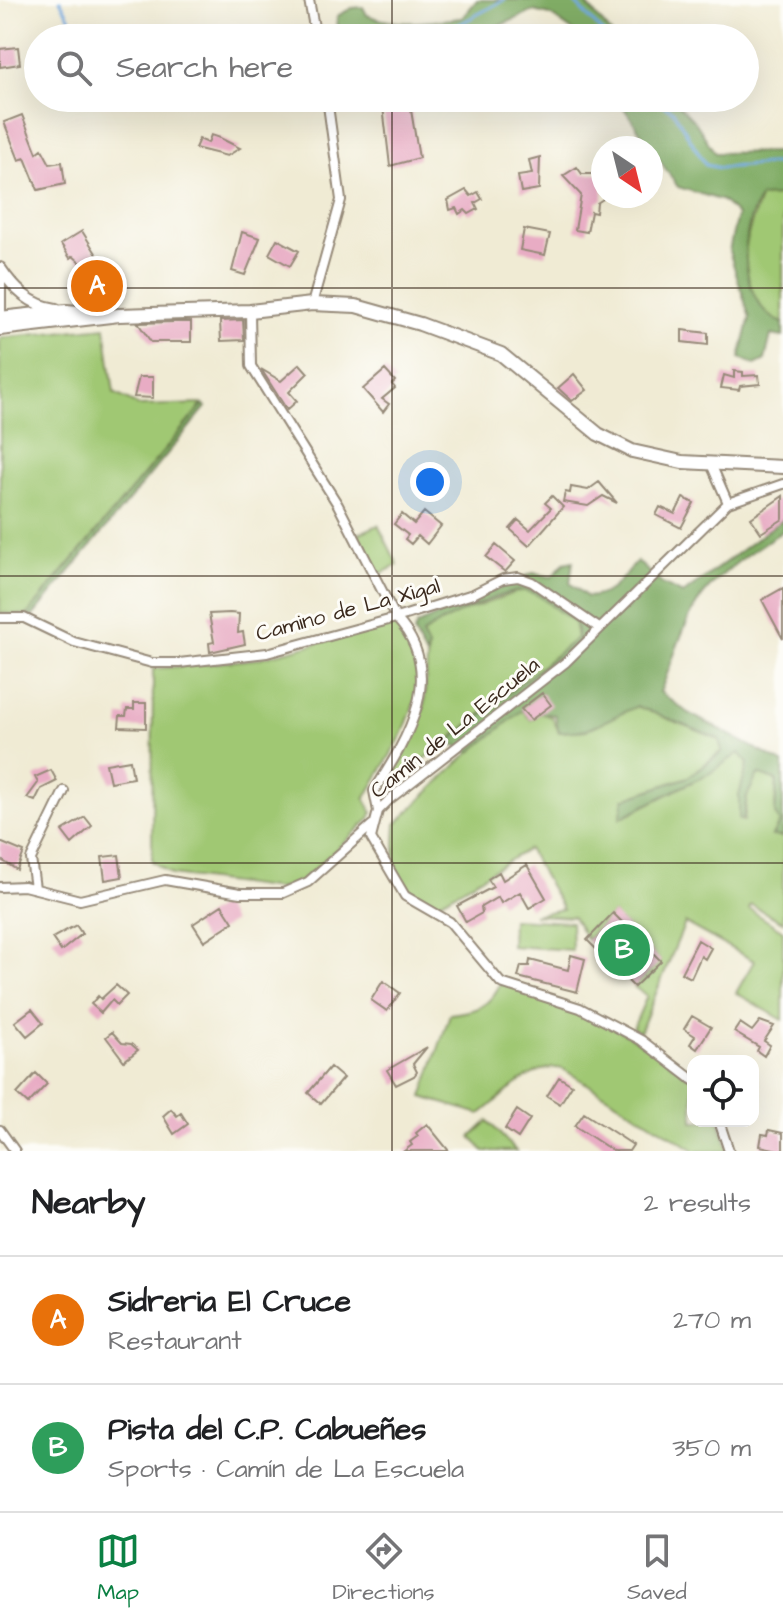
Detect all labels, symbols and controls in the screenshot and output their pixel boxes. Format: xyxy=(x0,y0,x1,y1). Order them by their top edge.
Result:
search box xyxy=(24,24,759,112)
icon: search xyxy=(52,46,96,90)
text: Search here xyxy=(116,47,293,89)
north arrow xyxy=(591,136,663,208)
pin: A xyxy=(71,256,123,316)
your location xyxy=(410,462,450,502)
street label: Camino de La Xigal xyxy=(253,571,444,650)
street label: Camín de La Escuela xyxy=(364,650,546,806)
pin: B xyxy=(598,920,650,980)
map controls xyxy=(687,1055,759,1127)
button: locate xyxy=(687,1055,759,1127)
text: Nearby xyxy=(32,1179,146,1227)
text: 2 results xyxy=(643,1185,751,1221)
text: Sidreria El Cruce xyxy=(108,1281,351,1323)
text: A xyxy=(50,1302,66,1338)
text: 270 m xyxy=(673,1302,751,1338)
text: Restaurant xyxy=(108,1323,242,1359)
text: Pista del C.P. Cabueñes xyxy=(108,1409,426,1451)
text: B xyxy=(49,1430,67,1466)
text: 350 m xyxy=(672,1430,751,1466)
text: Sports · Camín de La Escuela xyxy=(108,1451,464,1487)
tab: Map xyxy=(96,1529,140,1608)
tab: Directions xyxy=(332,1529,435,1608)
tab: Saved xyxy=(627,1529,687,1608)

